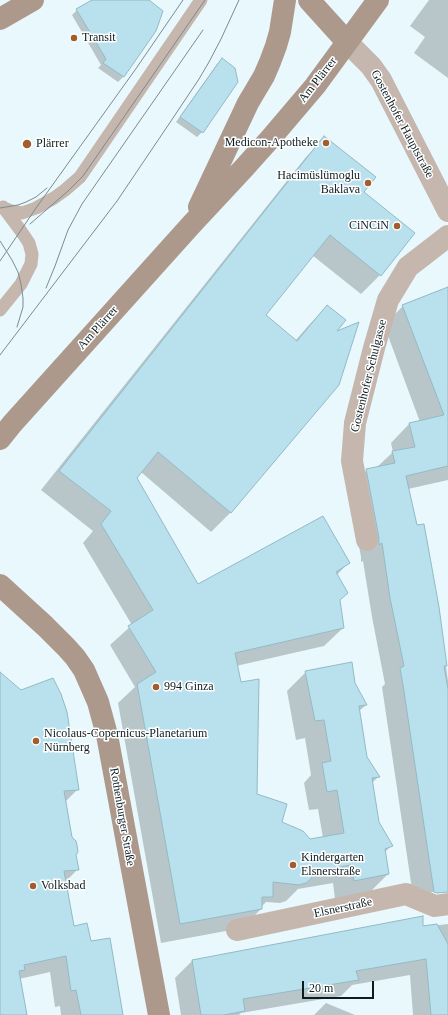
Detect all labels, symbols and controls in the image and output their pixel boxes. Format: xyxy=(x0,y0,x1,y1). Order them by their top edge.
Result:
place label: Transit xyxy=(82,31,116,45)
marker: Transit xyxy=(69,33,79,43)
street label: Am Plärrer xyxy=(296,54,340,106)
street label: Gostenhofer Hauptstraße xyxy=(367,68,437,180)
place label: Medicon-Apotheke xyxy=(225,136,318,150)
place label: Plärrer xyxy=(36,137,69,151)
marker: Plärrer xyxy=(21,138,33,150)
marker: Medicon-Apotheke xyxy=(321,138,331,148)
place label: Hacimüslümoglu Baklava xyxy=(277,169,360,197)
marker: Hacimüslümoglu Baklava xyxy=(363,178,373,188)
place label: CiNCiN xyxy=(349,219,389,233)
marker: CiNCiN xyxy=(392,221,402,231)
street label: Am Plärrer xyxy=(75,303,121,353)
street label: Gostenhofer Schulgasse xyxy=(348,318,390,434)
place label: 994 Ginza xyxy=(164,680,214,694)
marker: 994 Ginza xyxy=(151,682,161,692)
place label: Nicolaus-Copernicus-Planetarium Nürnberg xyxy=(44,727,207,755)
marker: Nicolaus-Copernicus-Planetarium Nürnberg xyxy=(31,736,41,746)
street label: Rothenburger Straße xyxy=(106,767,138,867)
place label: Kindergarten Elsnerstraße xyxy=(301,851,364,879)
marker: Kindergarten Elsnerstraße xyxy=(288,860,298,870)
place label: Volksbad xyxy=(41,879,85,893)
marker: Volksbad xyxy=(28,881,38,891)
street label: Elsnerstraße xyxy=(312,895,374,921)
scale bar xyxy=(304,973,376,999)
text: 20 m xyxy=(309,981,333,995)

